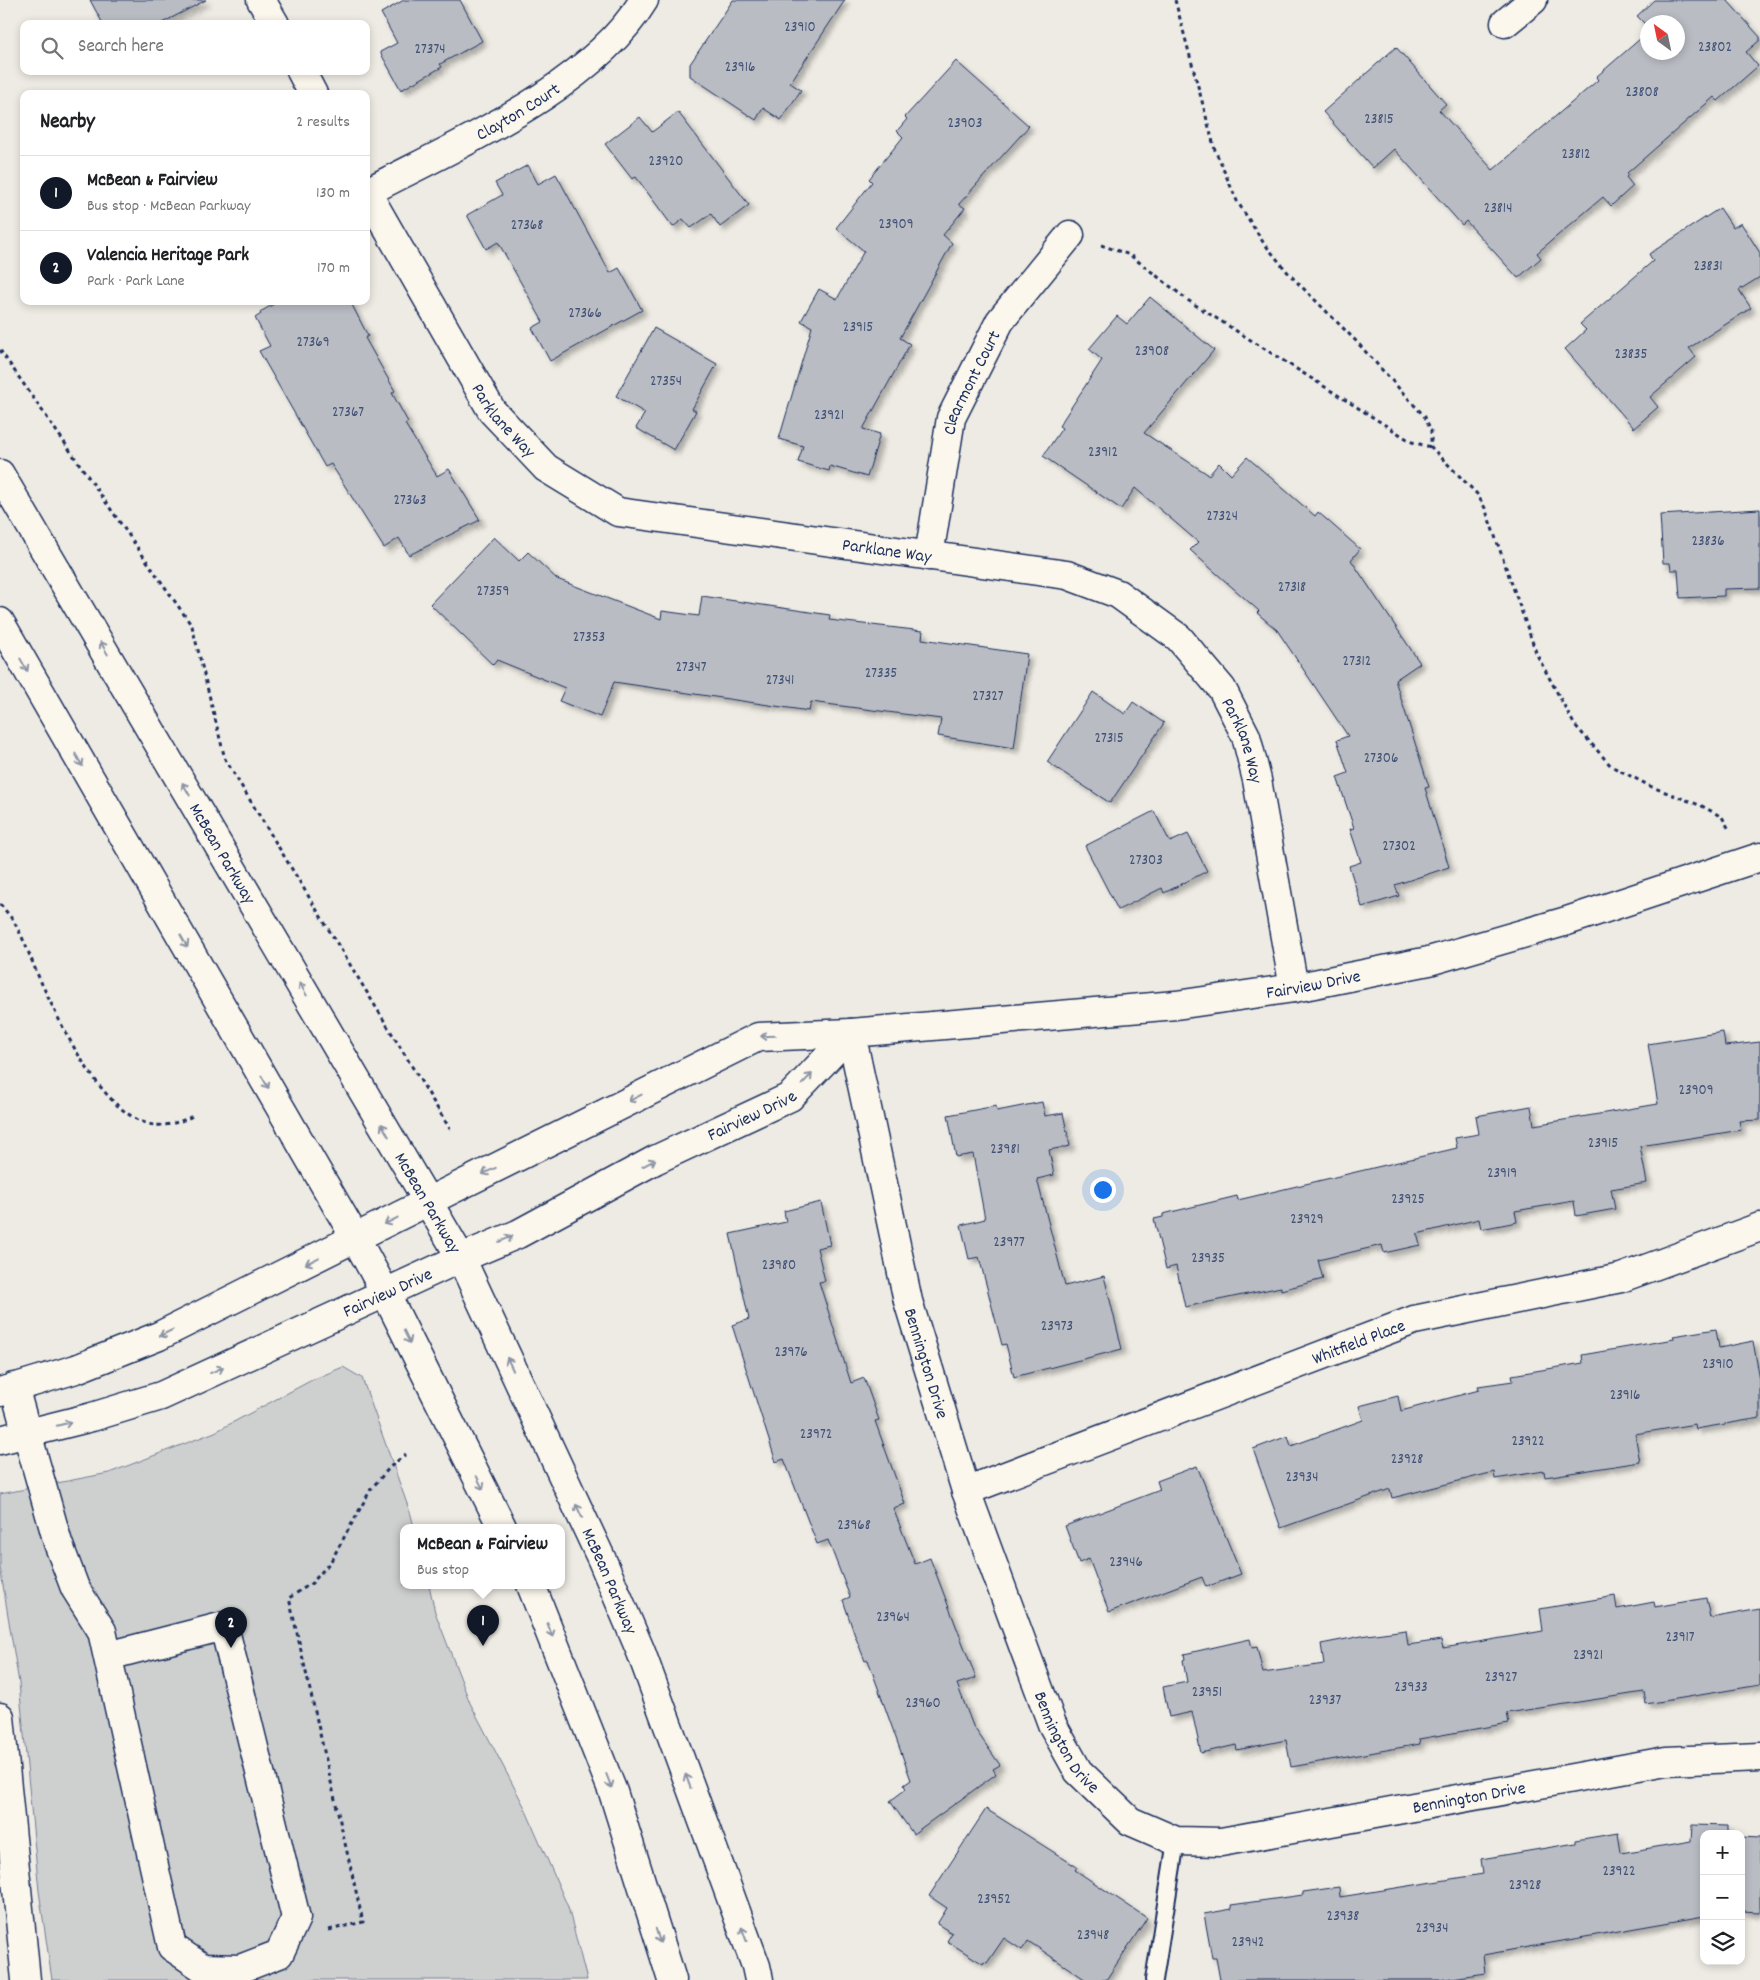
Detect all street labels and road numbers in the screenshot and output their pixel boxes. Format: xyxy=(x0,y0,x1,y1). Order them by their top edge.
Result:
street label: Clayton Court xyxy=(472,78,566,148)
street label: Clearmont Court xyxy=(939,326,1008,437)
street label: Parklane Way xyxy=(464,380,541,465)
street label: Parklane Way xyxy=(840,534,934,571)
street label: Parklane Way xyxy=(1214,694,1268,787)
street label: McBean Parkway xyxy=(181,799,261,910)
street label: Fairview Drive xyxy=(1265,965,1363,1007)
street label: Fairview Drive xyxy=(704,1086,805,1149)
street label: McBean Parkway xyxy=(387,1149,466,1259)
street label: Fairview Drive xyxy=(340,1263,437,1326)
street label: Bennington Drive xyxy=(896,1306,953,1422)
street label: Whitfield Place xyxy=(1309,1314,1409,1373)
street label: McBean Parkway xyxy=(574,1525,642,1639)
street label: Bennington Drive xyxy=(1026,1688,1104,1800)
street label: Bennington Drive xyxy=(1411,1777,1528,1822)

